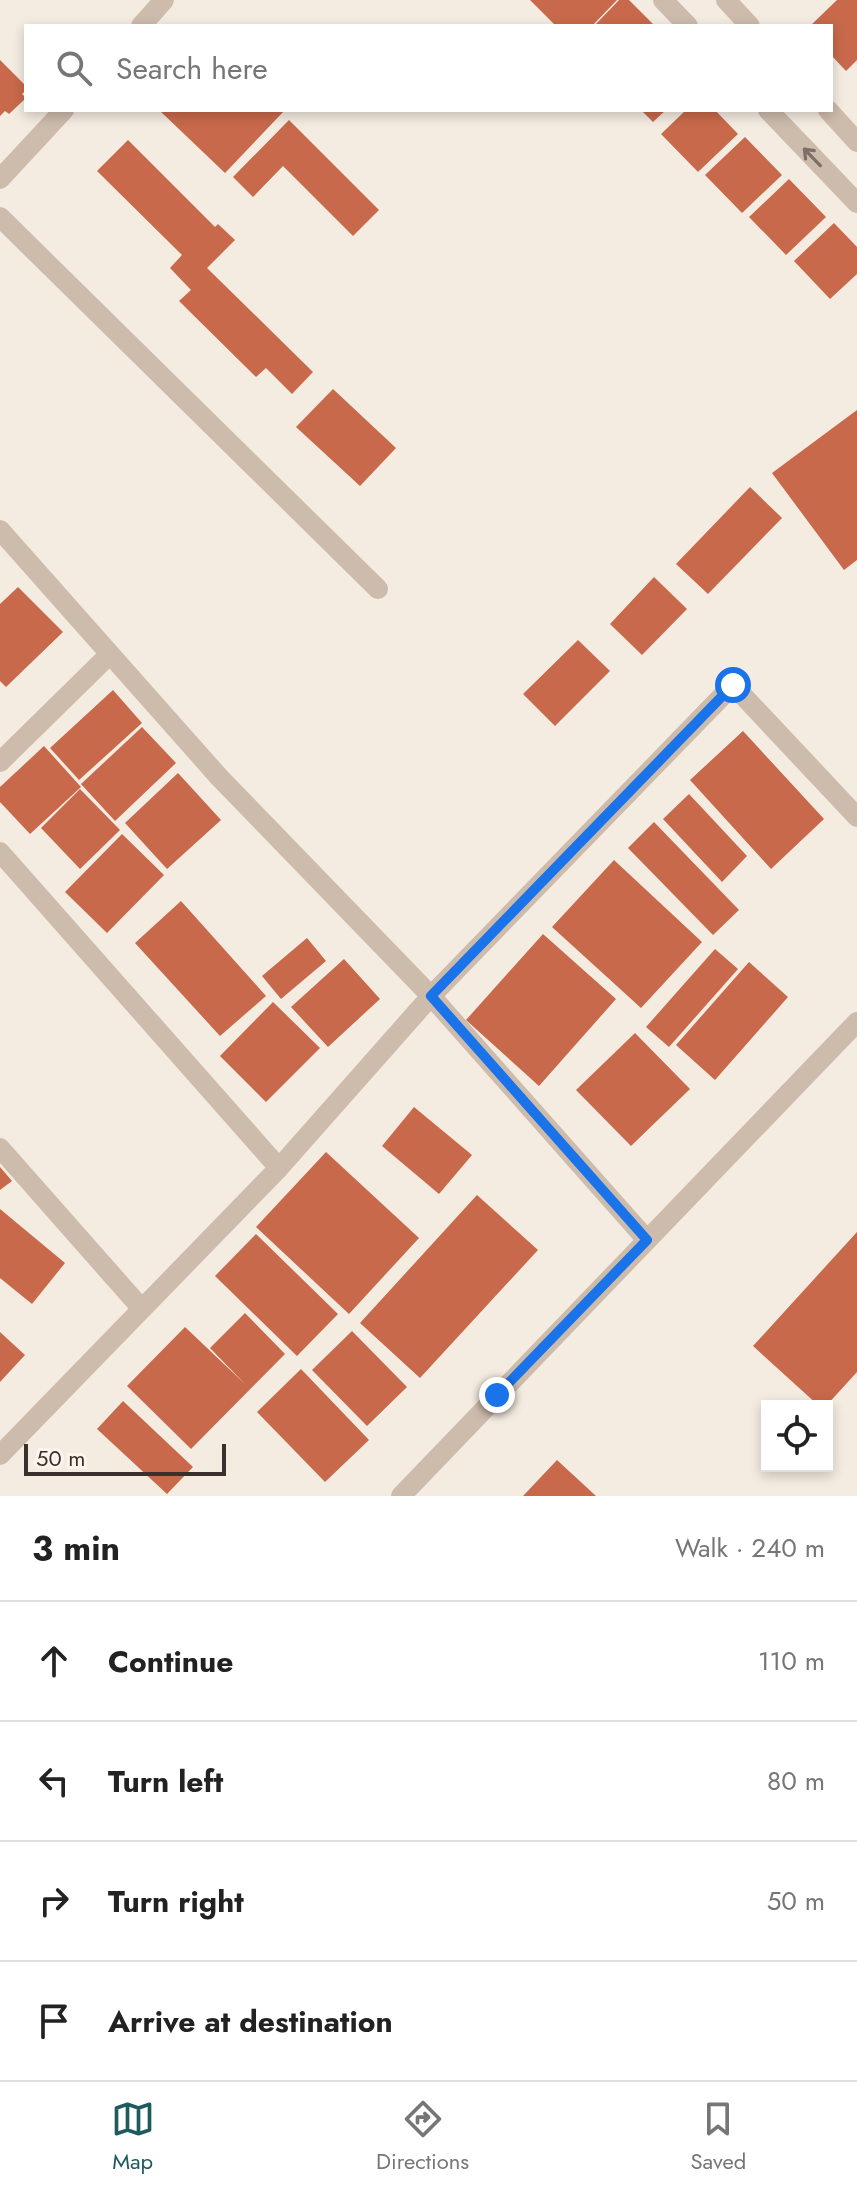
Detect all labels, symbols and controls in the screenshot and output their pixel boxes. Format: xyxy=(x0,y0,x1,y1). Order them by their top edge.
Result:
search box xyxy=(24,24,833,112)
icon: search xyxy=(52,46,96,90)
text: Search here xyxy=(116,47,268,90)
one-way arrow xyxy=(803,147,822,167)
route start xyxy=(715,667,751,703)
route end xyxy=(479,1377,515,1413)
map controls xyxy=(761,1400,833,1472)
button: locate xyxy=(761,1400,833,1472)
scale bar xyxy=(24,1440,226,1476)
text: 50 m xyxy=(36,1442,85,1474)
text: 3 min xyxy=(32,1524,120,1573)
text: Walk · 240 m xyxy=(675,1529,825,1567)
icon: ahead xyxy=(32,1639,76,1683)
text: Continue xyxy=(108,1640,234,1683)
text: 110 m xyxy=(758,1642,825,1680)
icon: left xyxy=(32,1759,76,1803)
text: Turn left xyxy=(108,1760,223,1803)
text: 80 m xyxy=(767,1762,825,1800)
icon: right xyxy=(32,1879,76,1923)
text: Turn right xyxy=(108,1880,244,1923)
text: 50 m xyxy=(767,1882,825,1920)
icon: arrive xyxy=(32,1999,76,2043)
text: Arrive at destination xyxy=(108,2000,393,2043)
tab: Map xyxy=(111,2097,155,2177)
tab: Directions xyxy=(376,2097,469,2177)
tab: Saved xyxy=(691,2097,746,2177)

